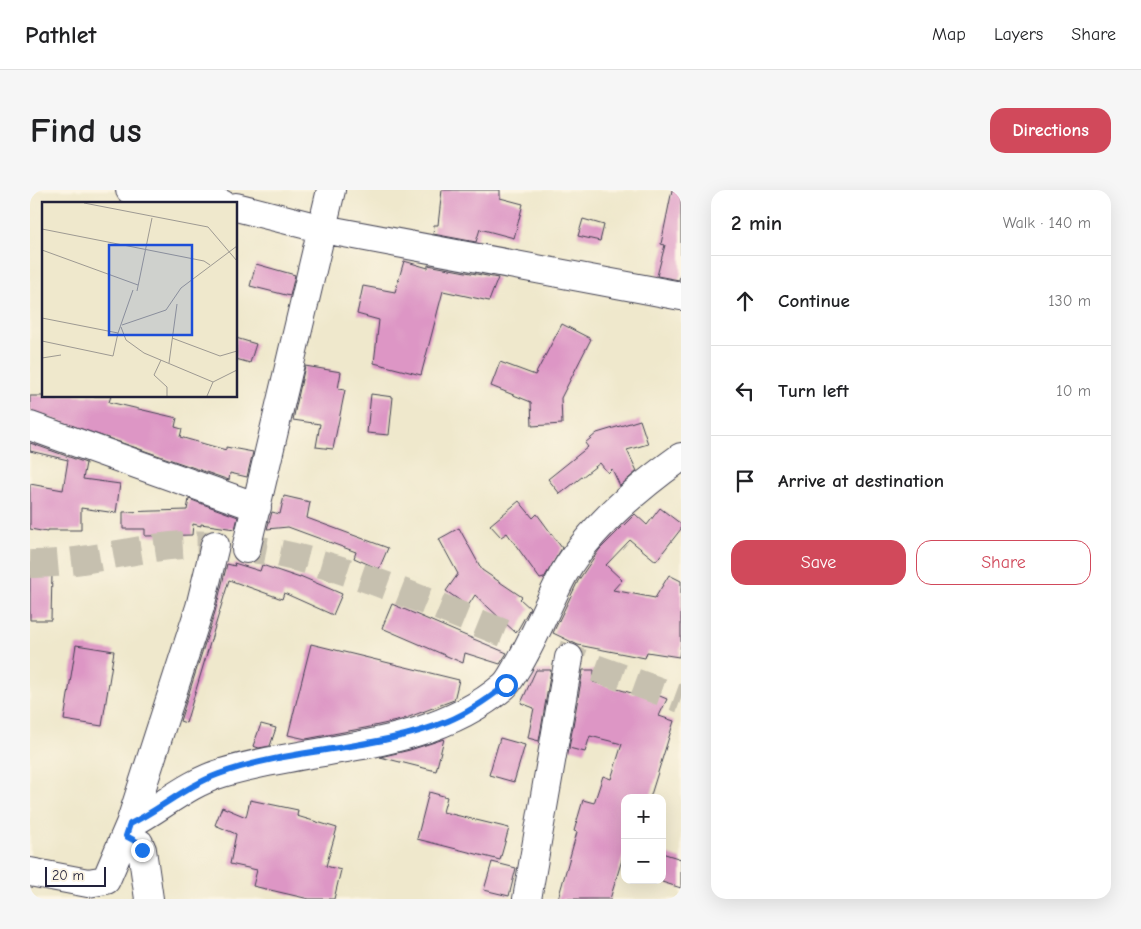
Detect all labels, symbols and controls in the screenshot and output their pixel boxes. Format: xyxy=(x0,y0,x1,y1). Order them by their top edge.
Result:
text: Pathlet xyxy=(25,21,96,49)
text: Map xyxy=(932,24,966,45)
text: Layers xyxy=(994,24,1043,45)
text: Share xyxy=(1071,24,1116,45)
button: Directions xyxy=(990,108,1111,153)
text: Find us xyxy=(30,110,142,151)
inset map xyxy=(42,202,238,398)
text: 2 min xyxy=(731,211,782,235)
text: Walk · 140 m xyxy=(1003,214,1091,232)
icon: ahead xyxy=(731,287,759,315)
text: Continue xyxy=(778,290,850,312)
text: 130 m xyxy=(1048,292,1091,310)
icon: left xyxy=(731,377,759,405)
text: Turn left xyxy=(778,380,849,402)
text: 10 m xyxy=(1056,382,1091,400)
icon: arrive xyxy=(731,467,759,495)
text: Arrive at destination xyxy=(778,470,944,492)
button: Save xyxy=(731,540,906,585)
button: Share xyxy=(916,540,1091,585)
route start xyxy=(495,674,518,697)
map controls xyxy=(621,794,666,884)
button: + xyxy=(621,794,666,839)
route end xyxy=(131,839,154,862)
button: − xyxy=(621,839,666,884)
scale bar xyxy=(45,864,106,887)
text: 20 m xyxy=(52,867,84,884)

